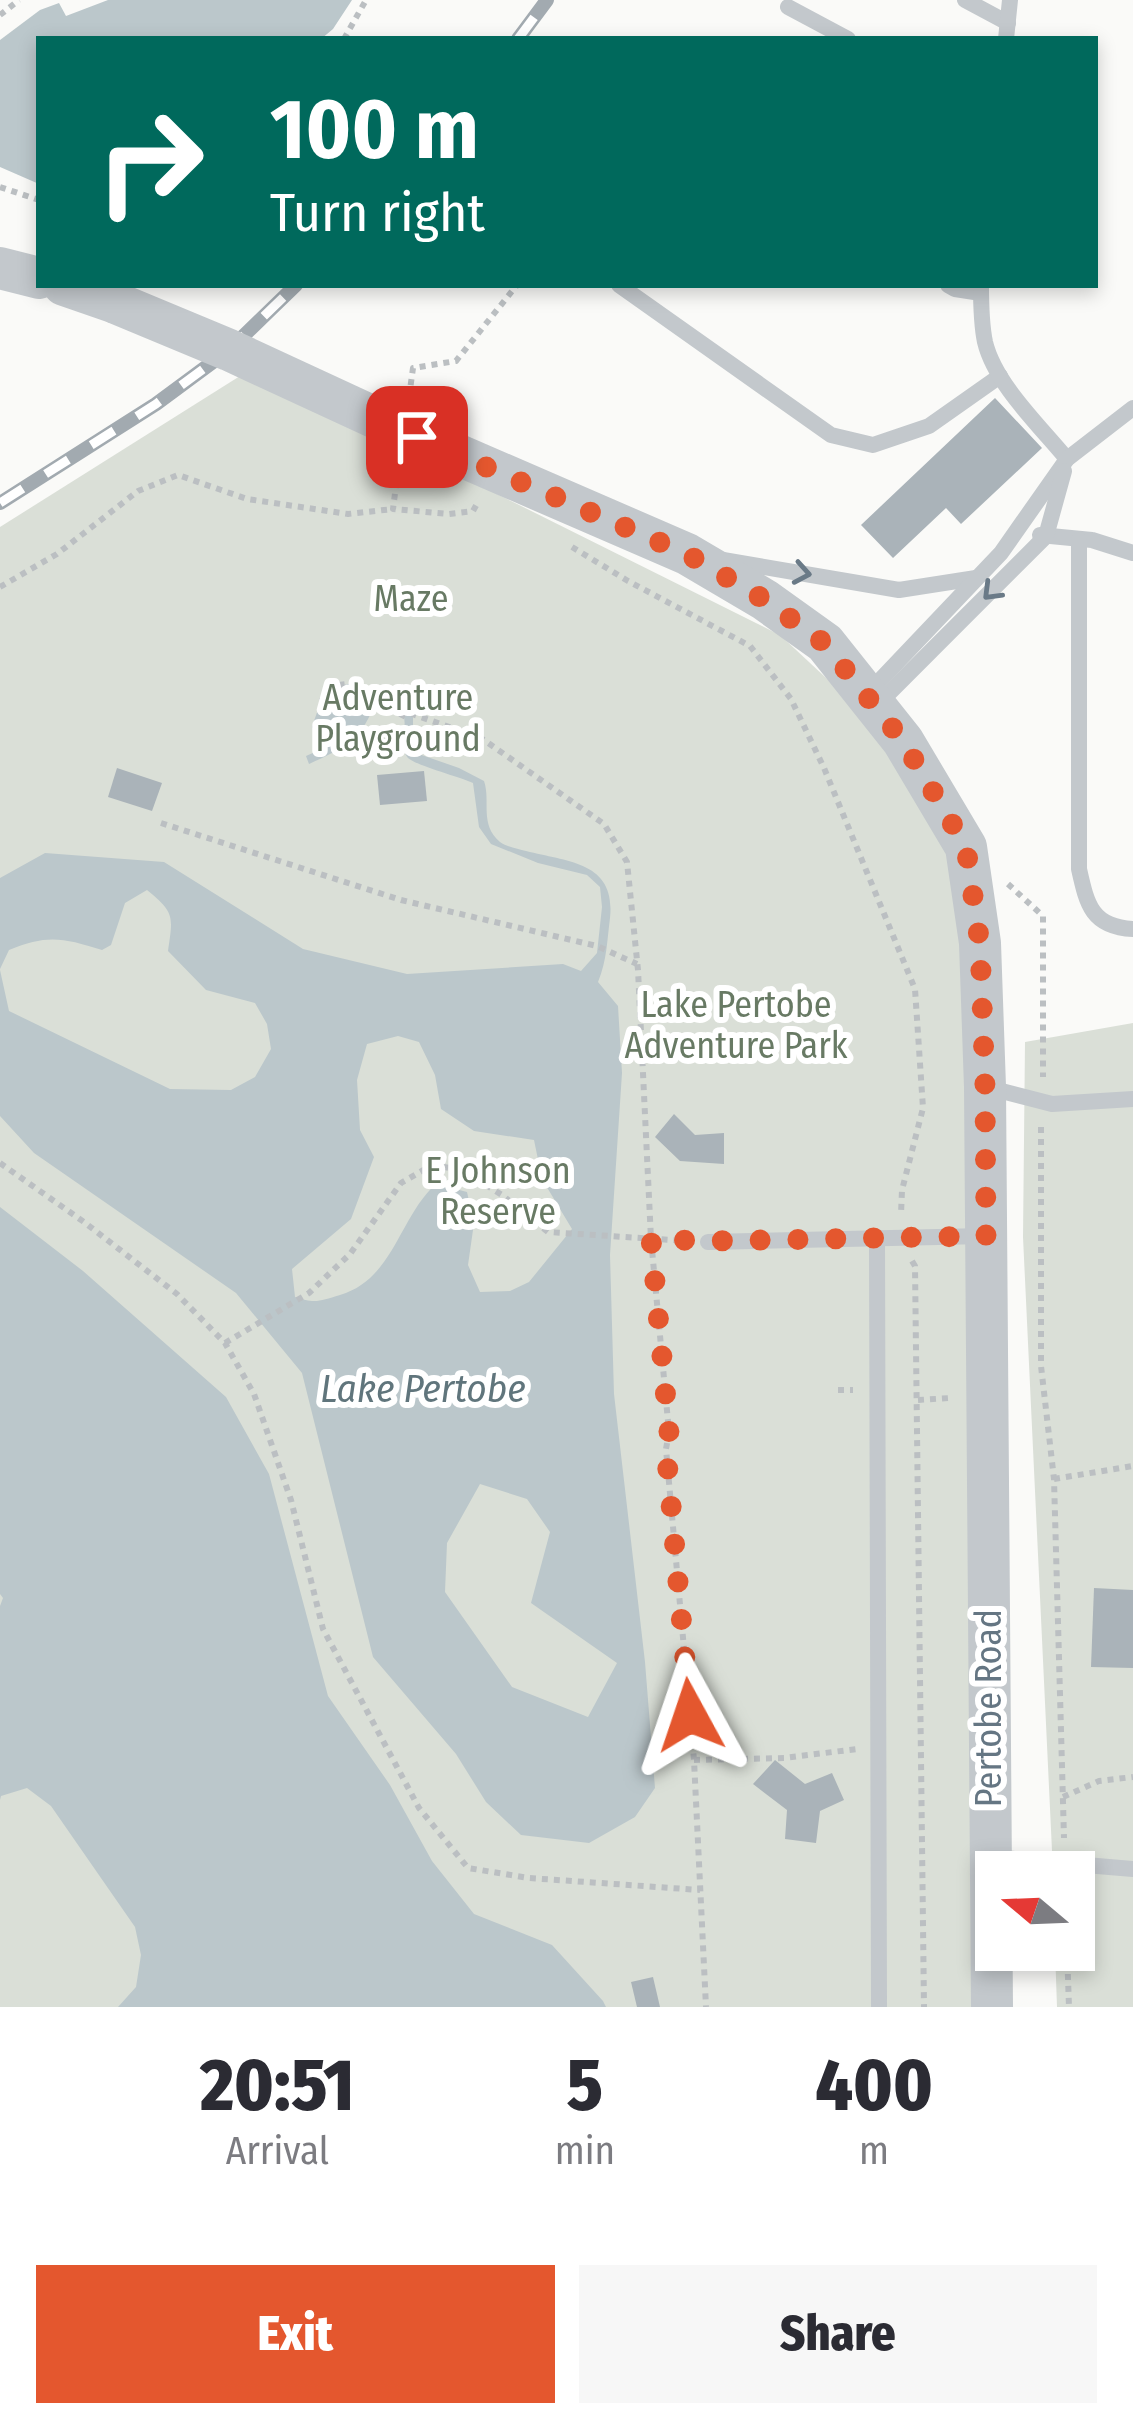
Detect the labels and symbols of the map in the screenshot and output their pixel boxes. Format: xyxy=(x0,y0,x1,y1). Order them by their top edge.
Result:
pin xyxy=(366,386,468,488)
one-way arrow xyxy=(792,560,812,585)
park label: Maze xyxy=(374,577,449,621)
one-way arrow xyxy=(983,578,1005,600)
park label: Adventure Playground xyxy=(315,676,481,761)
park label: Lake Pertobe Adventure Park xyxy=(624,983,848,1068)
park label: E Johnson Reserve xyxy=(425,1149,571,1234)
water label: Lake Pertobe xyxy=(320,1366,526,1412)
street label: Pertobe Road xyxy=(967,1609,1011,1807)
position arrow xyxy=(627,1652,753,1778)
north arrow xyxy=(975,1851,1095,1971)

